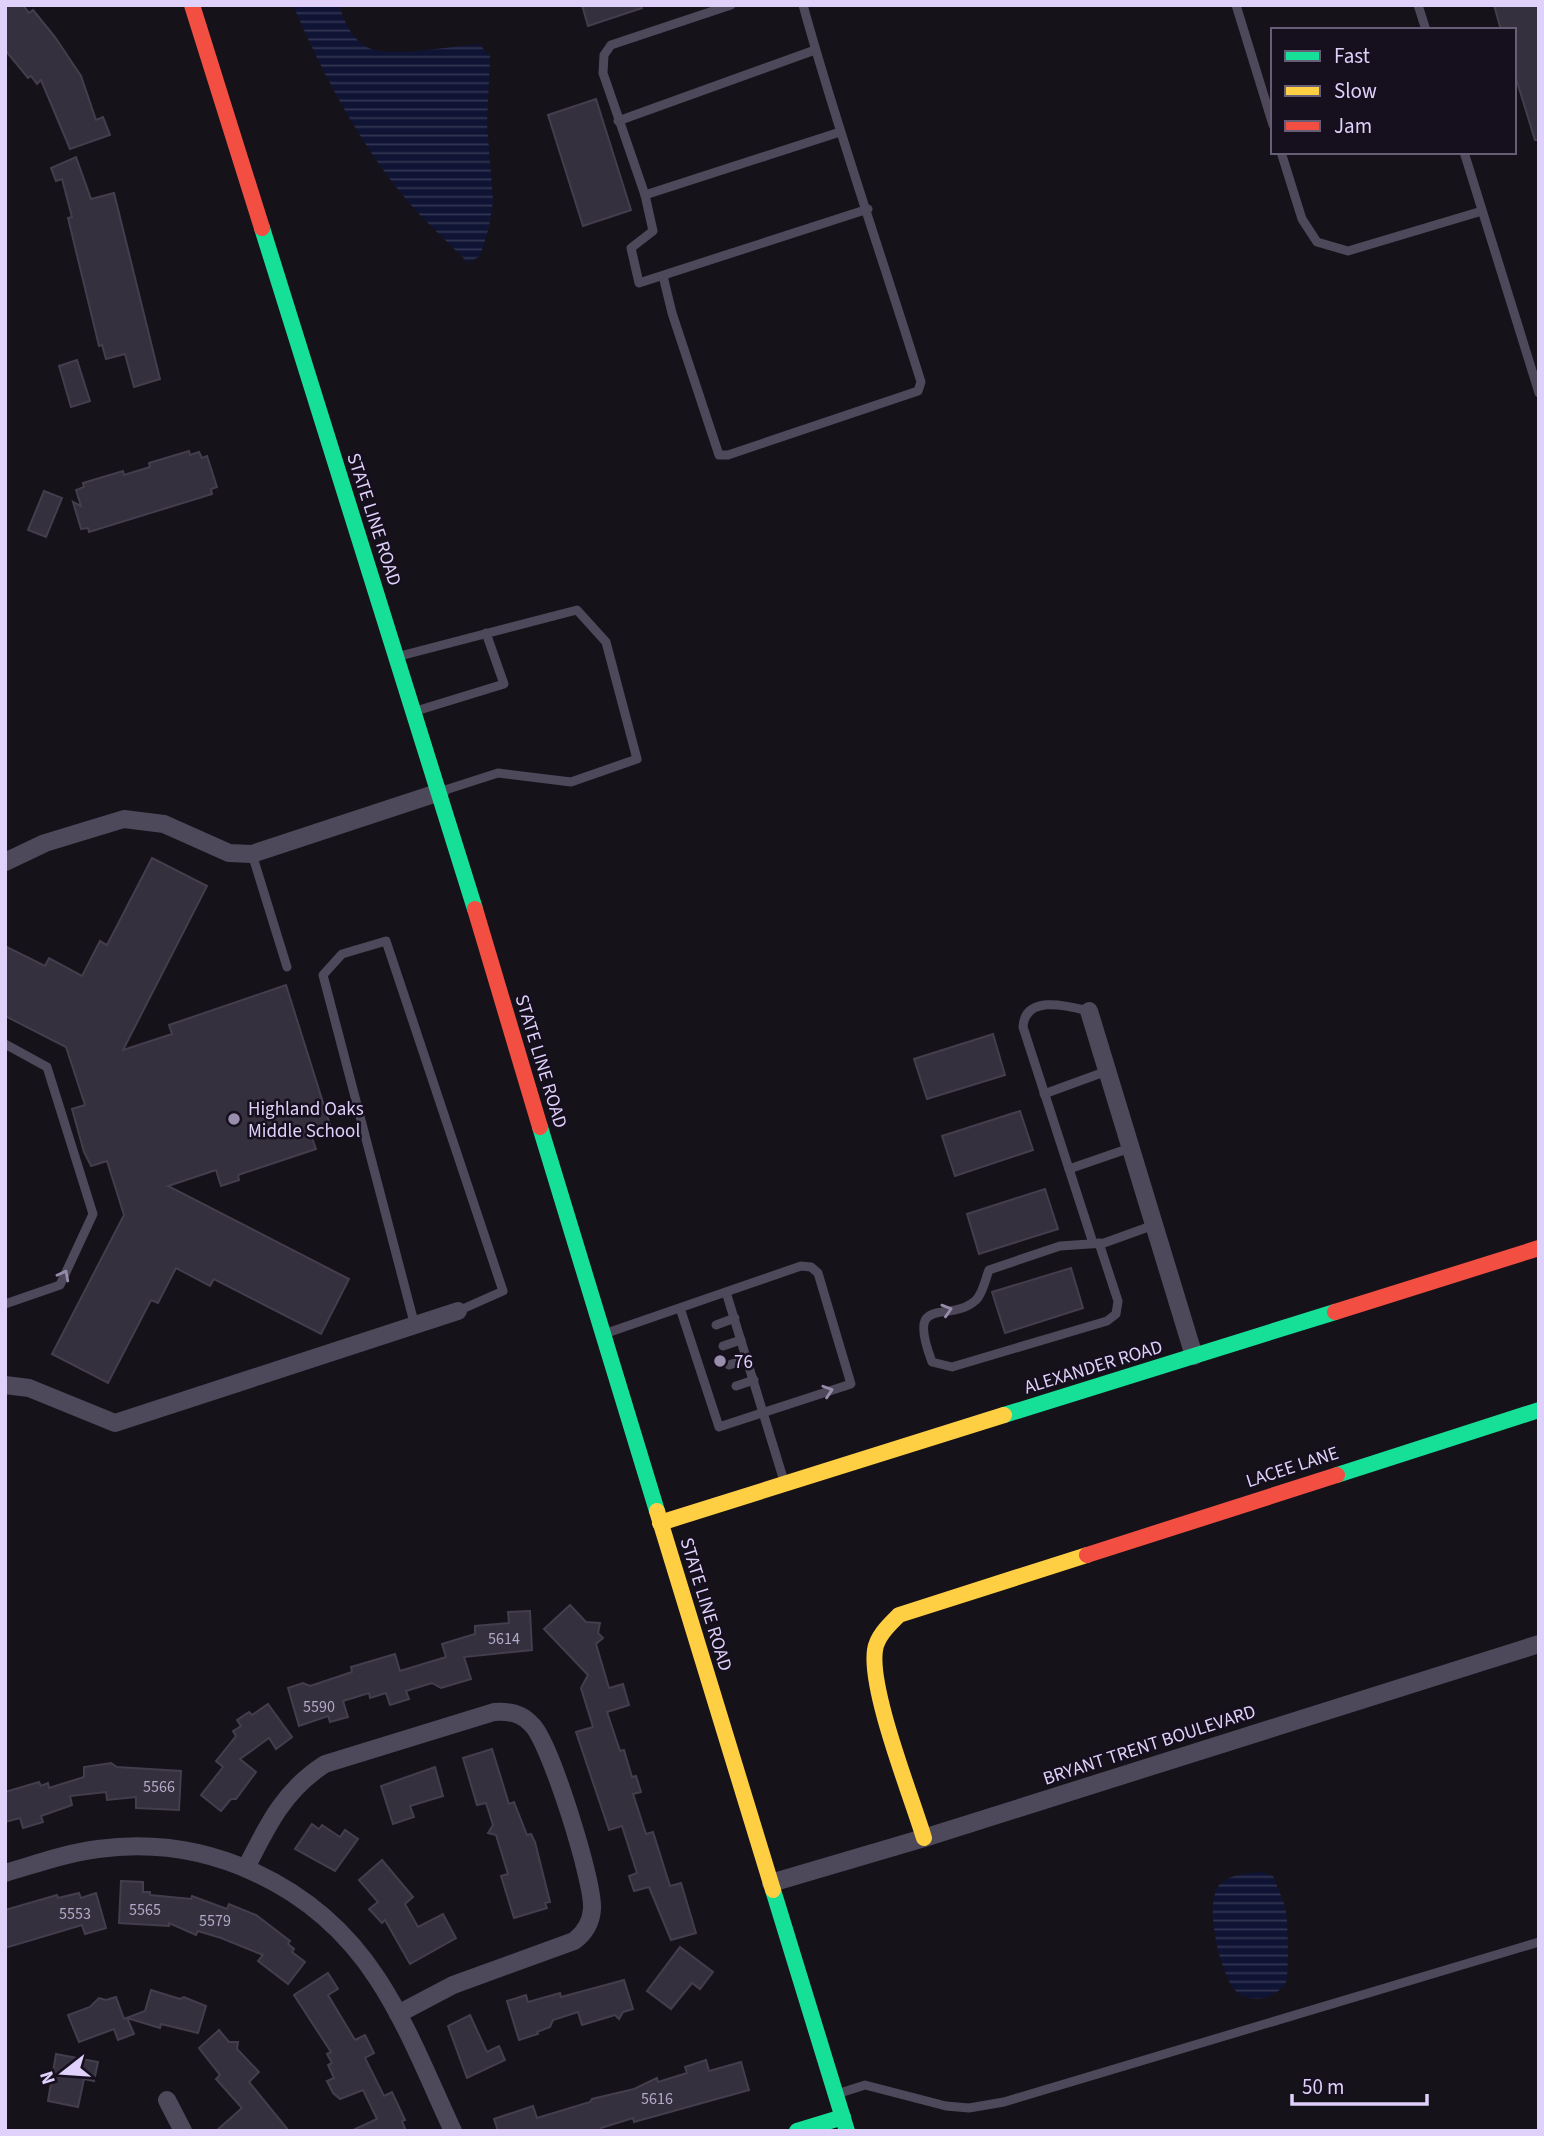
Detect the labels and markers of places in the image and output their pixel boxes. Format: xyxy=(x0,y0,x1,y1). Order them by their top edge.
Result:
place label: Highland Oaks Middle School xyxy=(248,1096,364,1145)
marker: Highland Oaks Middle School xyxy=(226,1111,242,1127)
place label: 76 xyxy=(734,1349,753,1376)
marker: 76 xyxy=(712,1353,728,1369)

